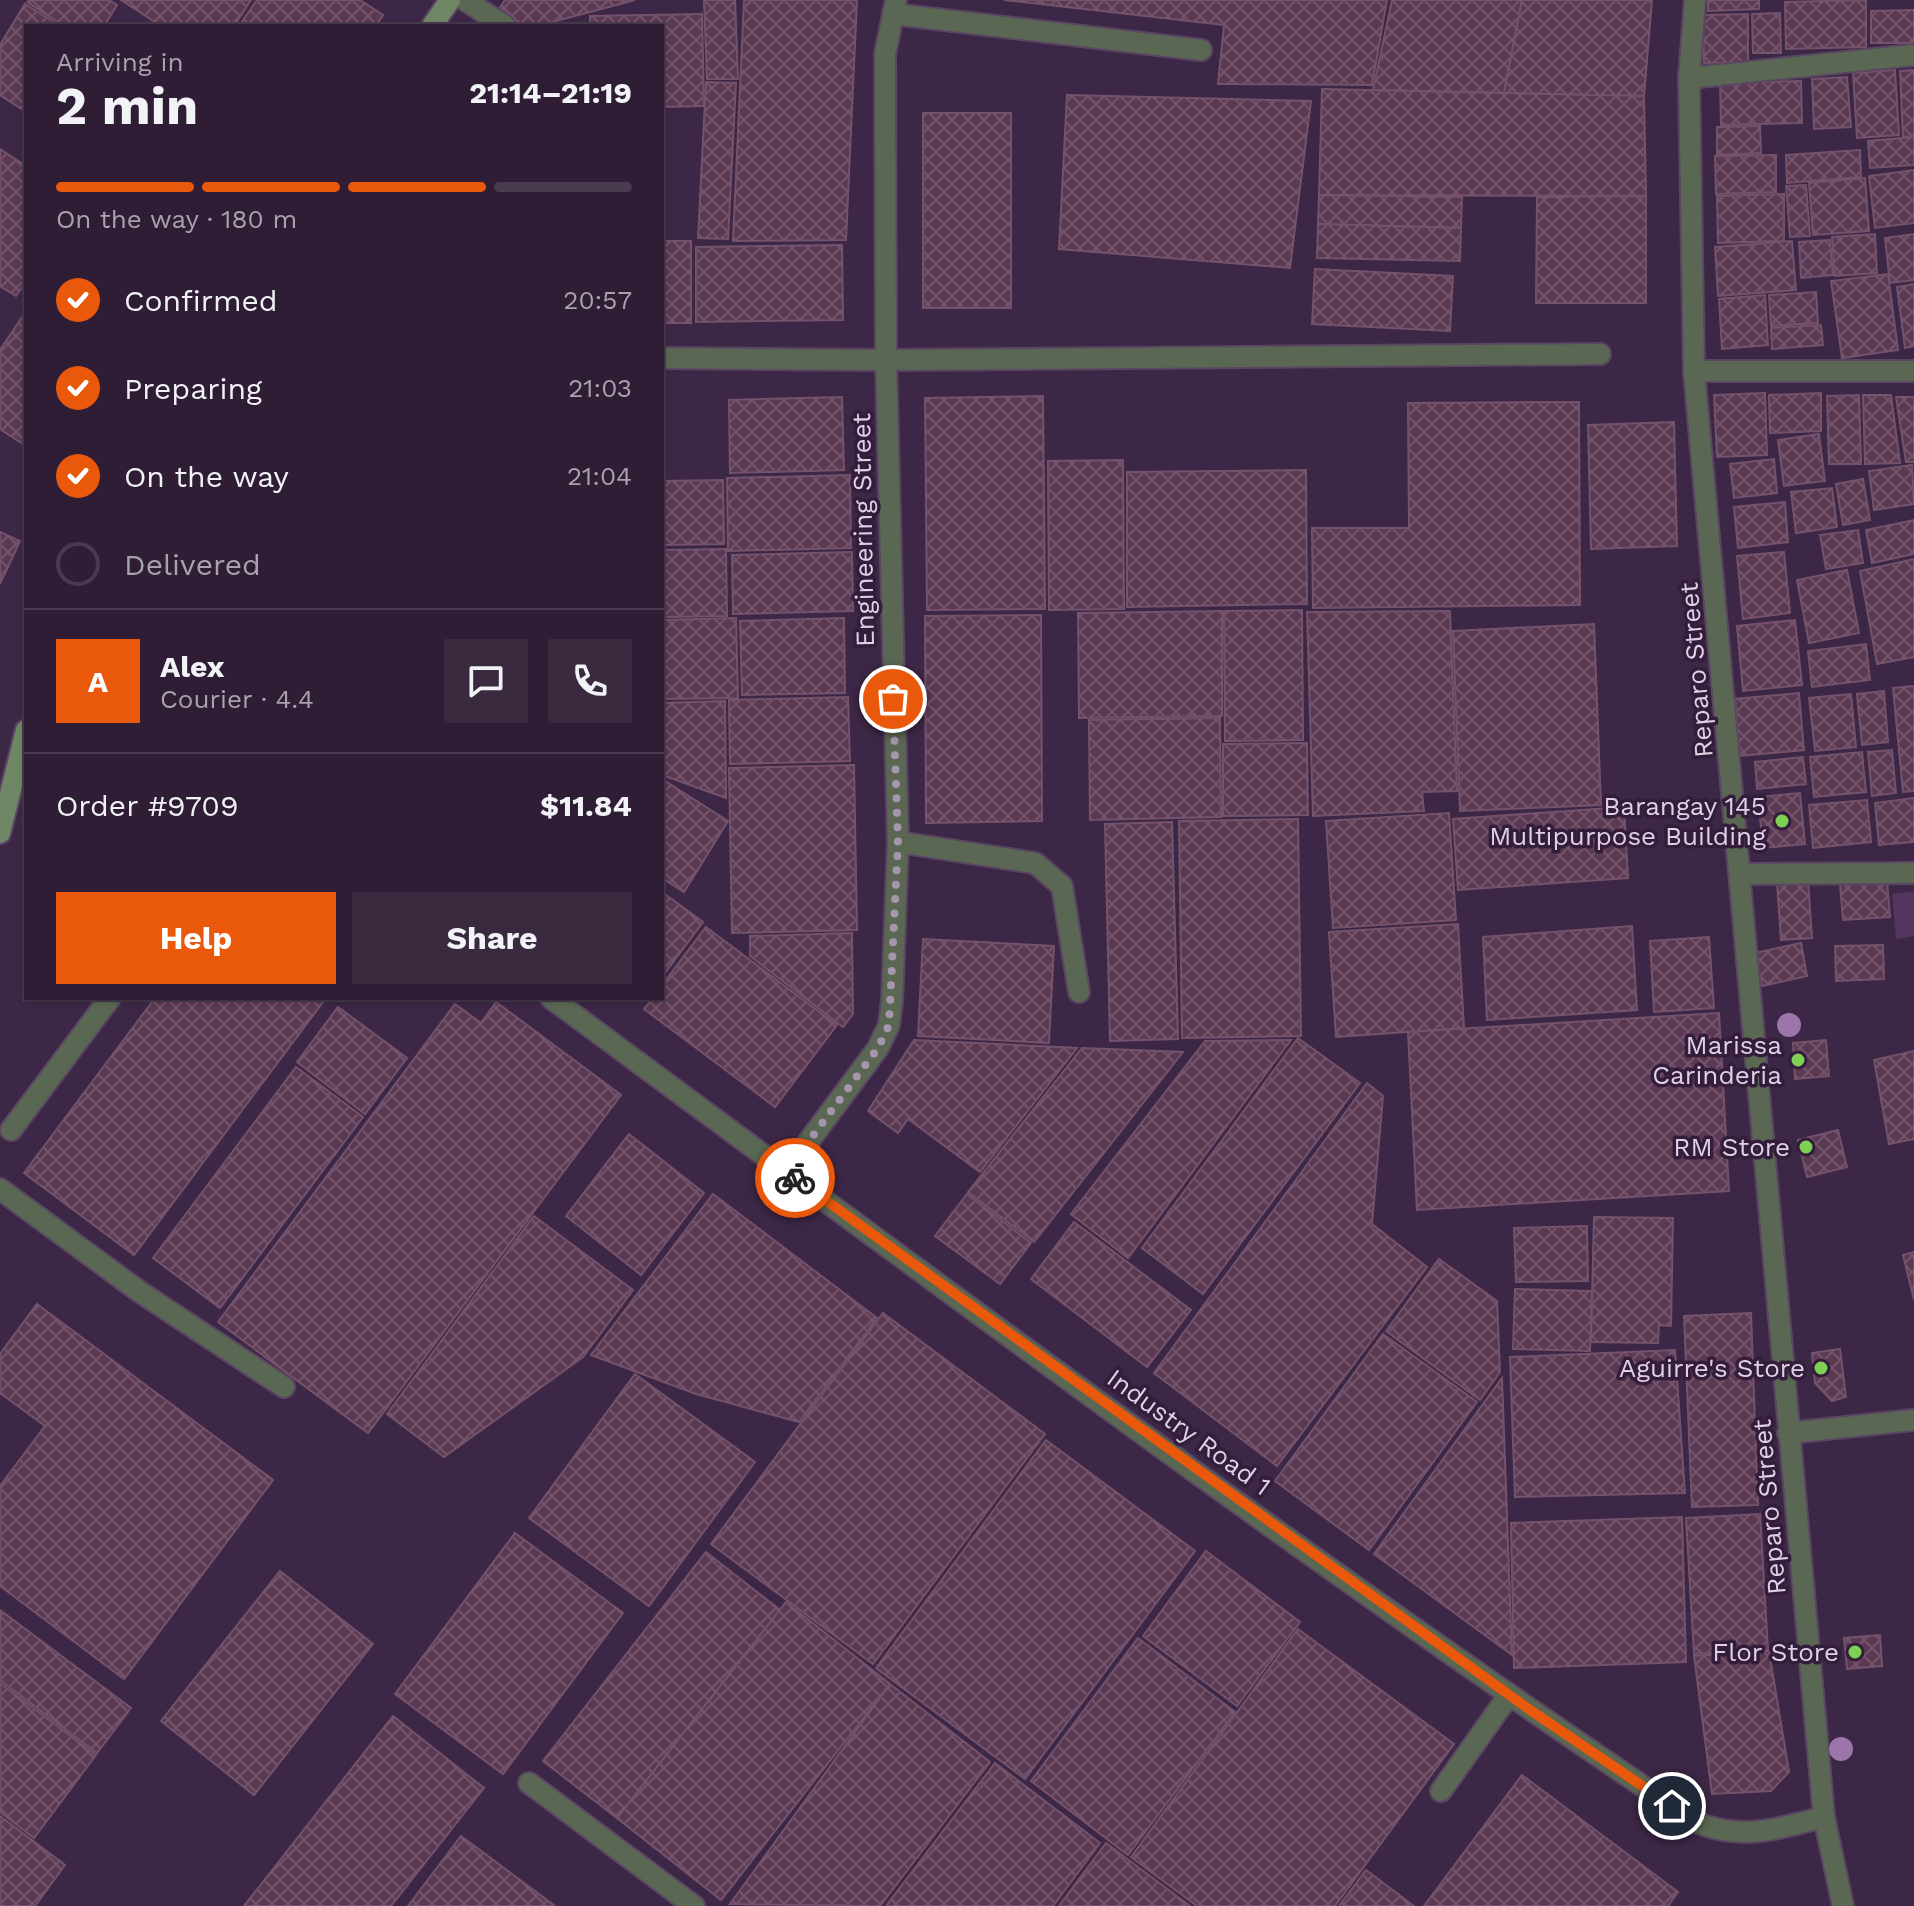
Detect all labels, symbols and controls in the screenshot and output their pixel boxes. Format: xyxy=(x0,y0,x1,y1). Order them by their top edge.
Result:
text: Arriving in xyxy=(56,47,184,77)
text: 21:14–21:19 xyxy=(469,75,632,110)
text: 2 min xyxy=(56,76,198,137)
text: On the way · 180 m xyxy=(56,204,297,234)
icon: check xyxy=(56,278,100,322)
text: Confirmed xyxy=(124,283,278,318)
text: 20:57 xyxy=(563,285,632,315)
icon: check xyxy=(56,366,100,410)
text: Preparing xyxy=(124,371,262,406)
text: 21:03 xyxy=(568,373,632,403)
street label: Engineering Street xyxy=(846,413,880,647)
icon: check xyxy=(56,454,100,498)
text: On the way xyxy=(124,459,289,494)
text: 21:04 xyxy=(567,461,632,491)
text: Delivered xyxy=(124,547,261,582)
street label: Reparo Street xyxy=(1673,581,1719,759)
button: chat xyxy=(444,639,528,723)
button: phone xyxy=(548,639,632,723)
text: Alex xyxy=(160,649,224,684)
text: A xyxy=(88,664,108,699)
pin xyxy=(859,665,927,733)
icon: bag xyxy=(871,677,915,721)
text: Courier · 4.4 xyxy=(160,684,314,714)
text: Order #9709 xyxy=(56,788,238,823)
text: $11.84 xyxy=(540,788,632,823)
place label: Barangay 145 Multipurpose Building xyxy=(1489,791,1766,851)
marker: Barangay 145 Multipurpose Building xyxy=(1773,812,1791,830)
button: Help xyxy=(56,892,336,984)
button: Share xyxy=(352,892,632,984)
place label: Marissa Carinderia xyxy=(1652,1030,1782,1090)
marker: Marissa Carinderia xyxy=(1789,1051,1807,1069)
place label: RM Store xyxy=(1673,1132,1790,1162)
courier xyxy=(755,1138,835,1218)
marker: RM Store xyxy=(1797,1138,1815,1156)
icon: bike xyxy=(773,1156,817,1200)
place label: Aguirre's Store xyxy=(1619,1353,1805,1383)
marker: Aguirre's Store xyxy=(1812,1359,1830,1377)
street label: Industry Road 1 xyxy=(1101,1363,1277,1501)
street label: Reparo Street xyxy=(1746,1418,1792,1596)
place label: Flor Store xyxy=(1712,1637,1839,1667)
marker: Flor Store xyxy=(1846,1643,1864,1661)
pin xyxy=(1638,1772,1706,1840)
icon: home xyxy=(1650,1784,1694,1828)

